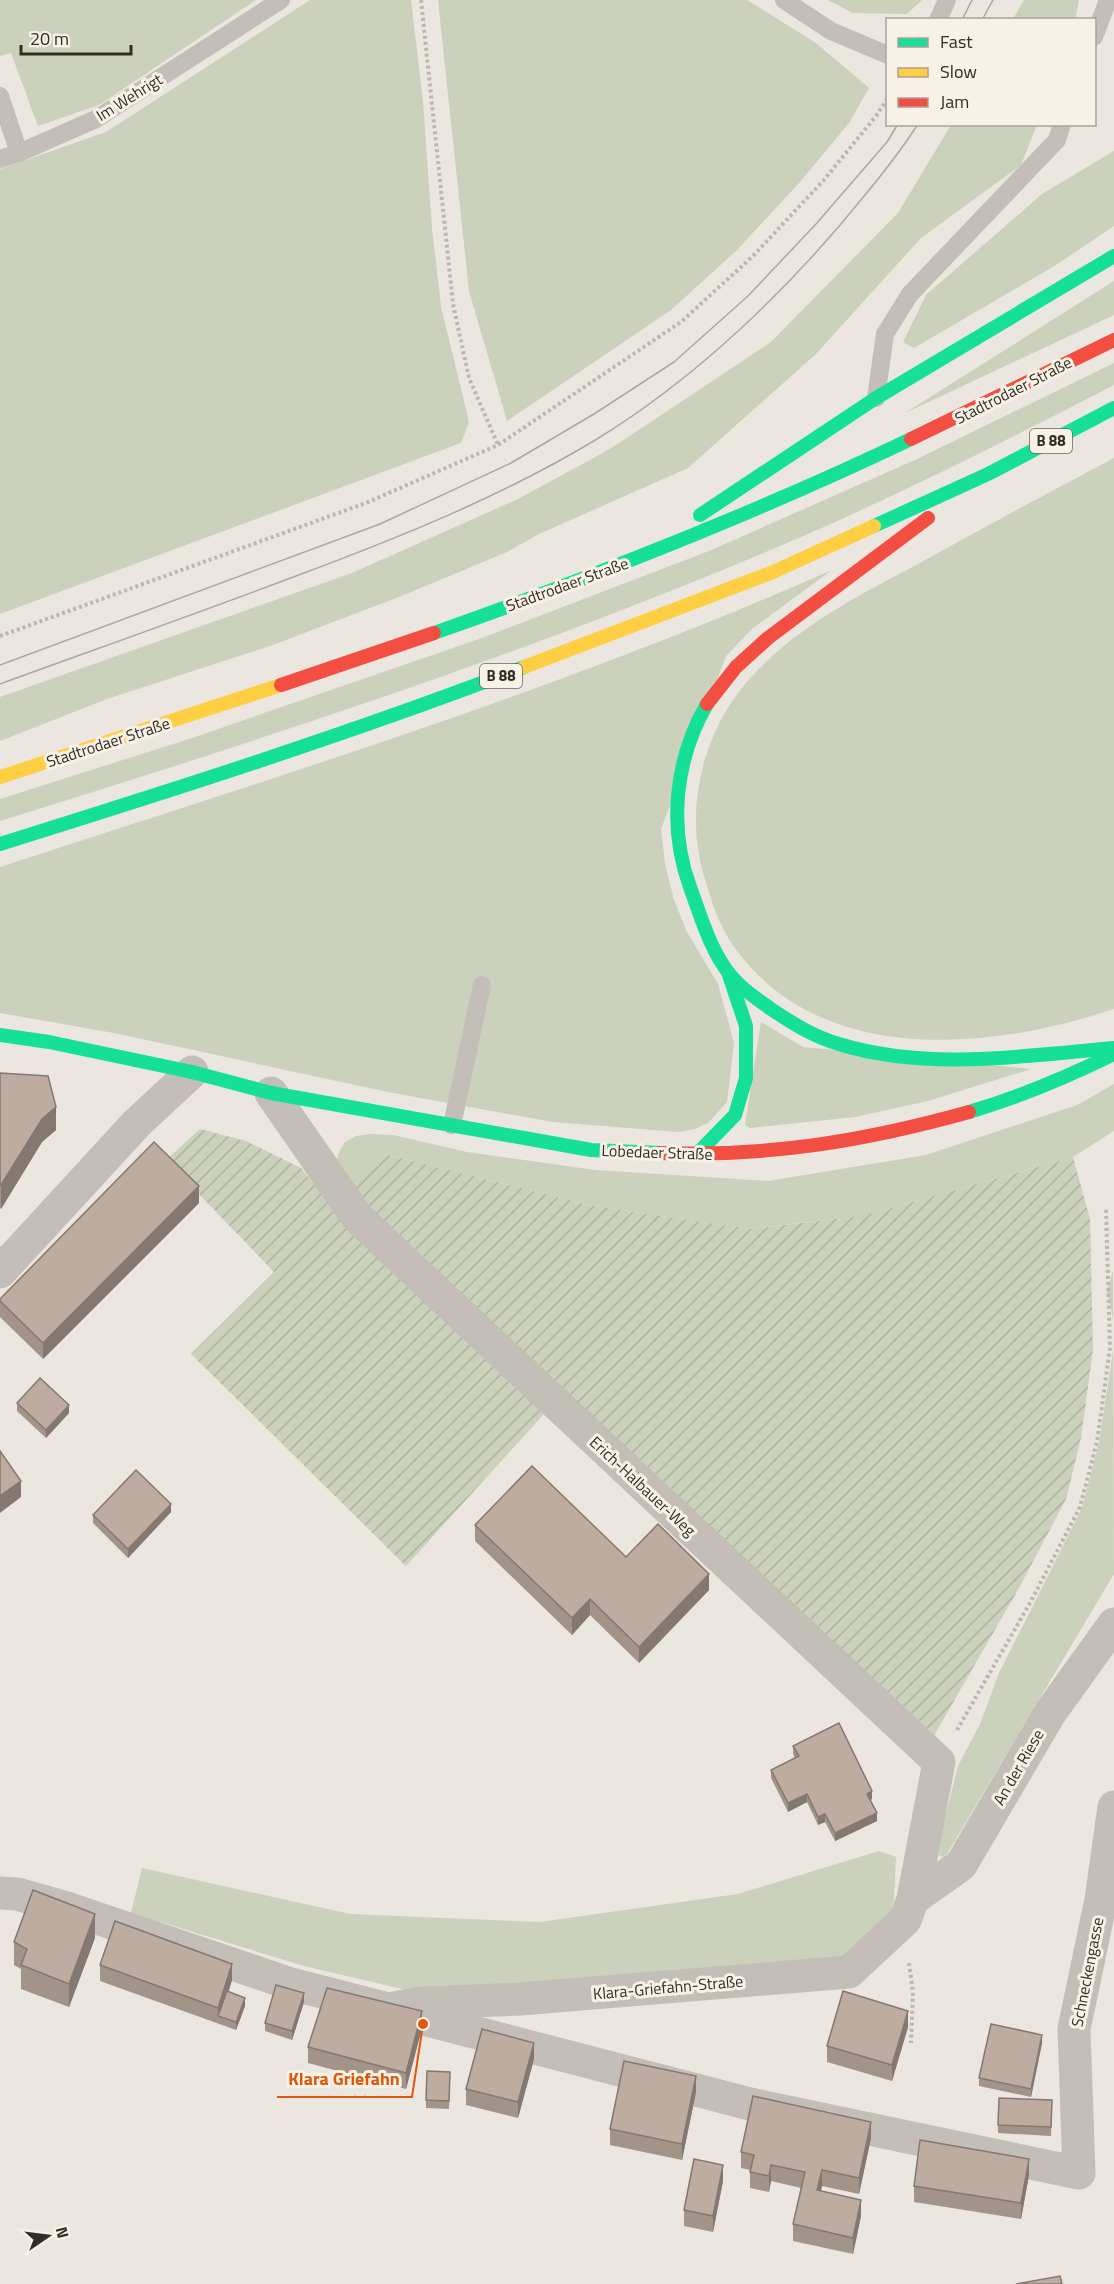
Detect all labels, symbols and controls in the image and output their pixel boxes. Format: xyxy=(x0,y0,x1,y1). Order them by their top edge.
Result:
scale bar xyxy=(21,18,130,56)
legend xyxy=(886,18,1096,126)
text: 20 m xyxy=(30,25,69,52)
text: Fast xyxy=(940,28,973,55)
text: Slow xyxy=(940,58,977,85)
street label: Im Wehrigt xyxy=(91,67,167,127)
text: Jam xyxy=(940,88,969,115)
street label: Stadtrodaer Straße xyxy=(950,350,1076,430)
road number: B 88 xyxy=(1030,429,1072,453)
street label: Stadtrodaer Straße xyxy=(502,551,632,617)
road number: B 88 xyxy=(480,664,522,688)
street label: Stadtrodaer Straße xyxy=(43,711,173,773)
street label: Lobedaer Straße xyxy=(601,1138,713,1166)
street label: Erich-Halbauer-Weg xyxy=(584,1430,702,1542)
street label: An der Riese xyxy=(987,1725,1049,1809)
street label: Schneckengasse xyxy=(1065,1915,1109,2029)
street label: Klara-Griefahn-Straße xyxy=(592,1968,744,2006)
callout: Klara Griefahn xyxy=(277,2061,412,2097)
text: Klara Griefahn xyxy=(288,2065,400,2092)
north arrow xyxy=(18,2206,78,2266)
text: N xyxy=(50,2224,76,2241)

